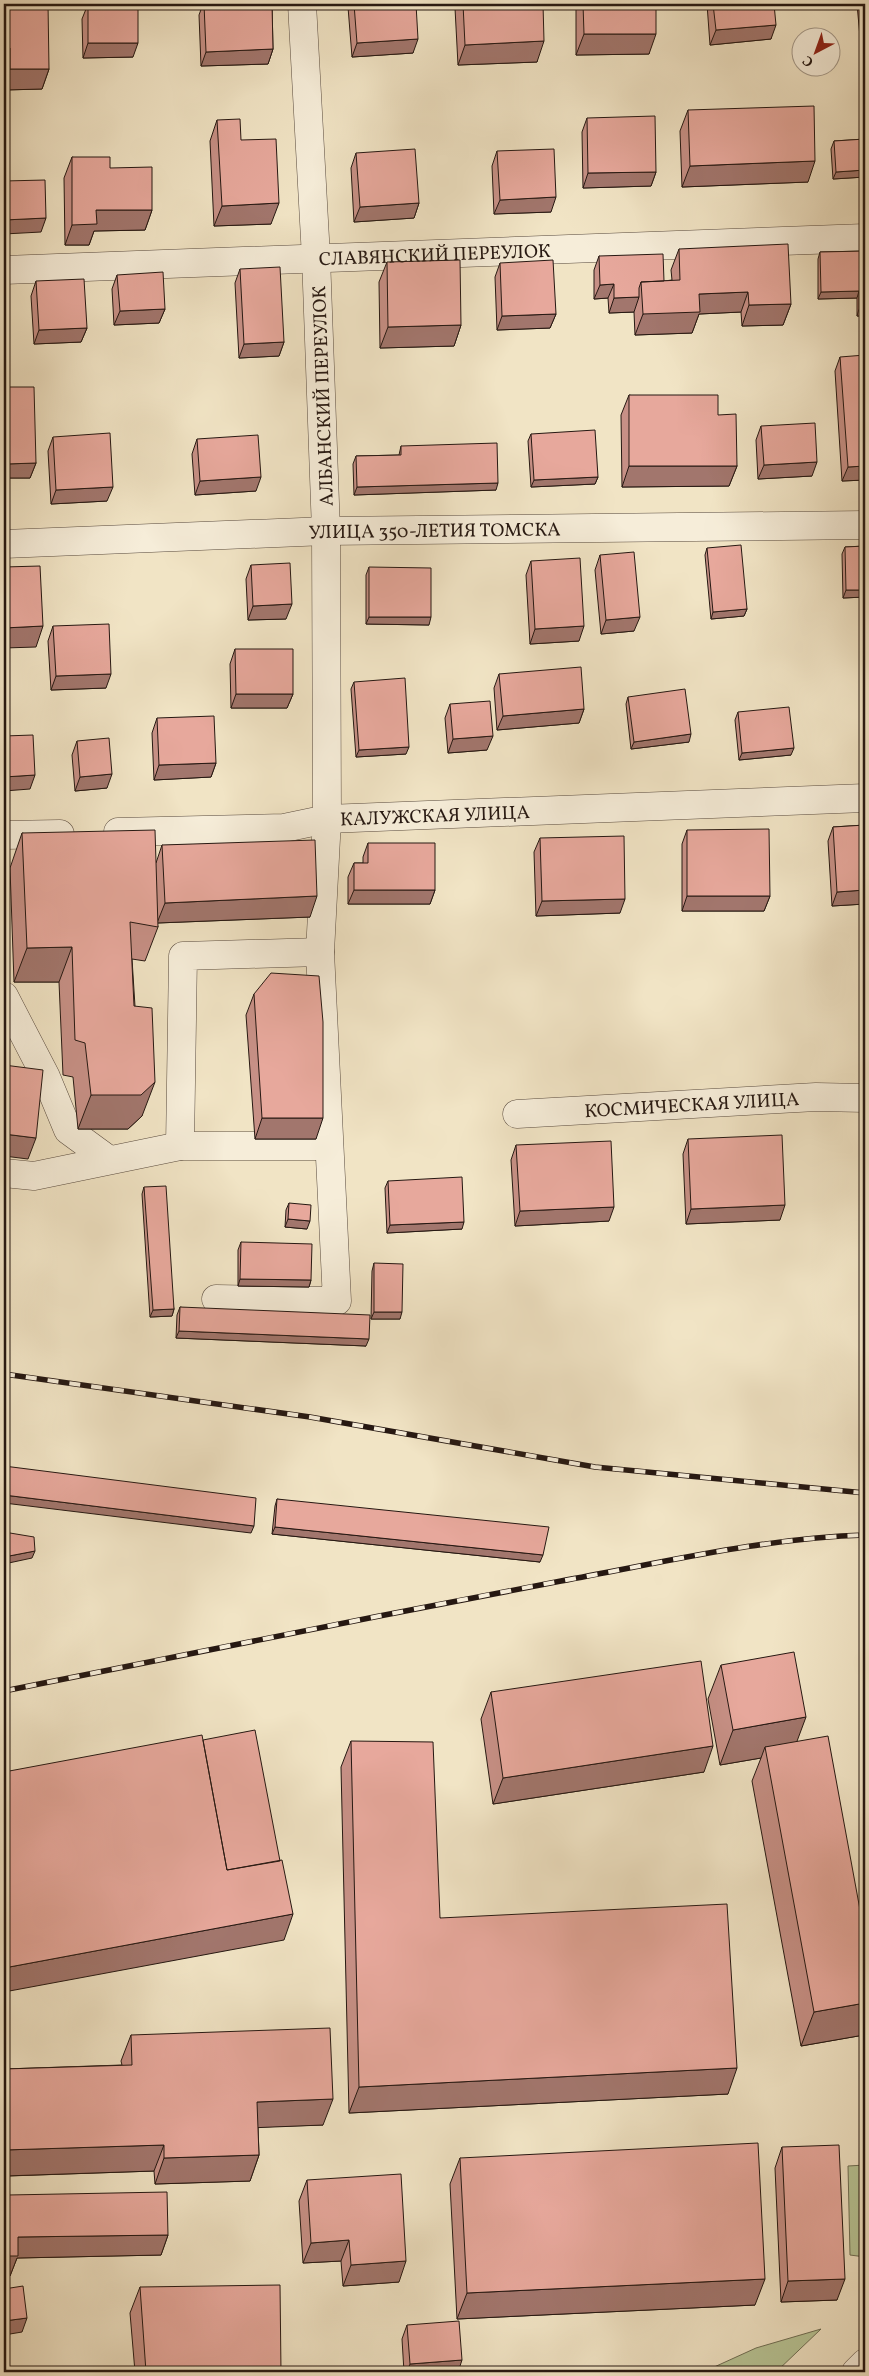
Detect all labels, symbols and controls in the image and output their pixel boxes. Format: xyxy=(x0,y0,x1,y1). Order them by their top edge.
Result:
north arrow xyxy=(792,28,842,78)
text: С xyxy=(799,51,818,71)
street label: СЛАВЯНСКИЙ ПЕРЕУЛОК xyxy=(318,239,551,273)
street label: АЛБАНСКИЙ ПЕРЕУЛОК xyxy=(307,285,341,507)
street label: УЛИЦА 350-ЛЕТИЯ ТОМСКА xyxy=(308,517,561,547)
street label: КАЛУЖСКАЯ УЛИЦА xyxy=(340,800,530,833)
street label: КОСМИЧЕСКАЯ УЛИЦА xyxy=(584,1087,800,1125)

